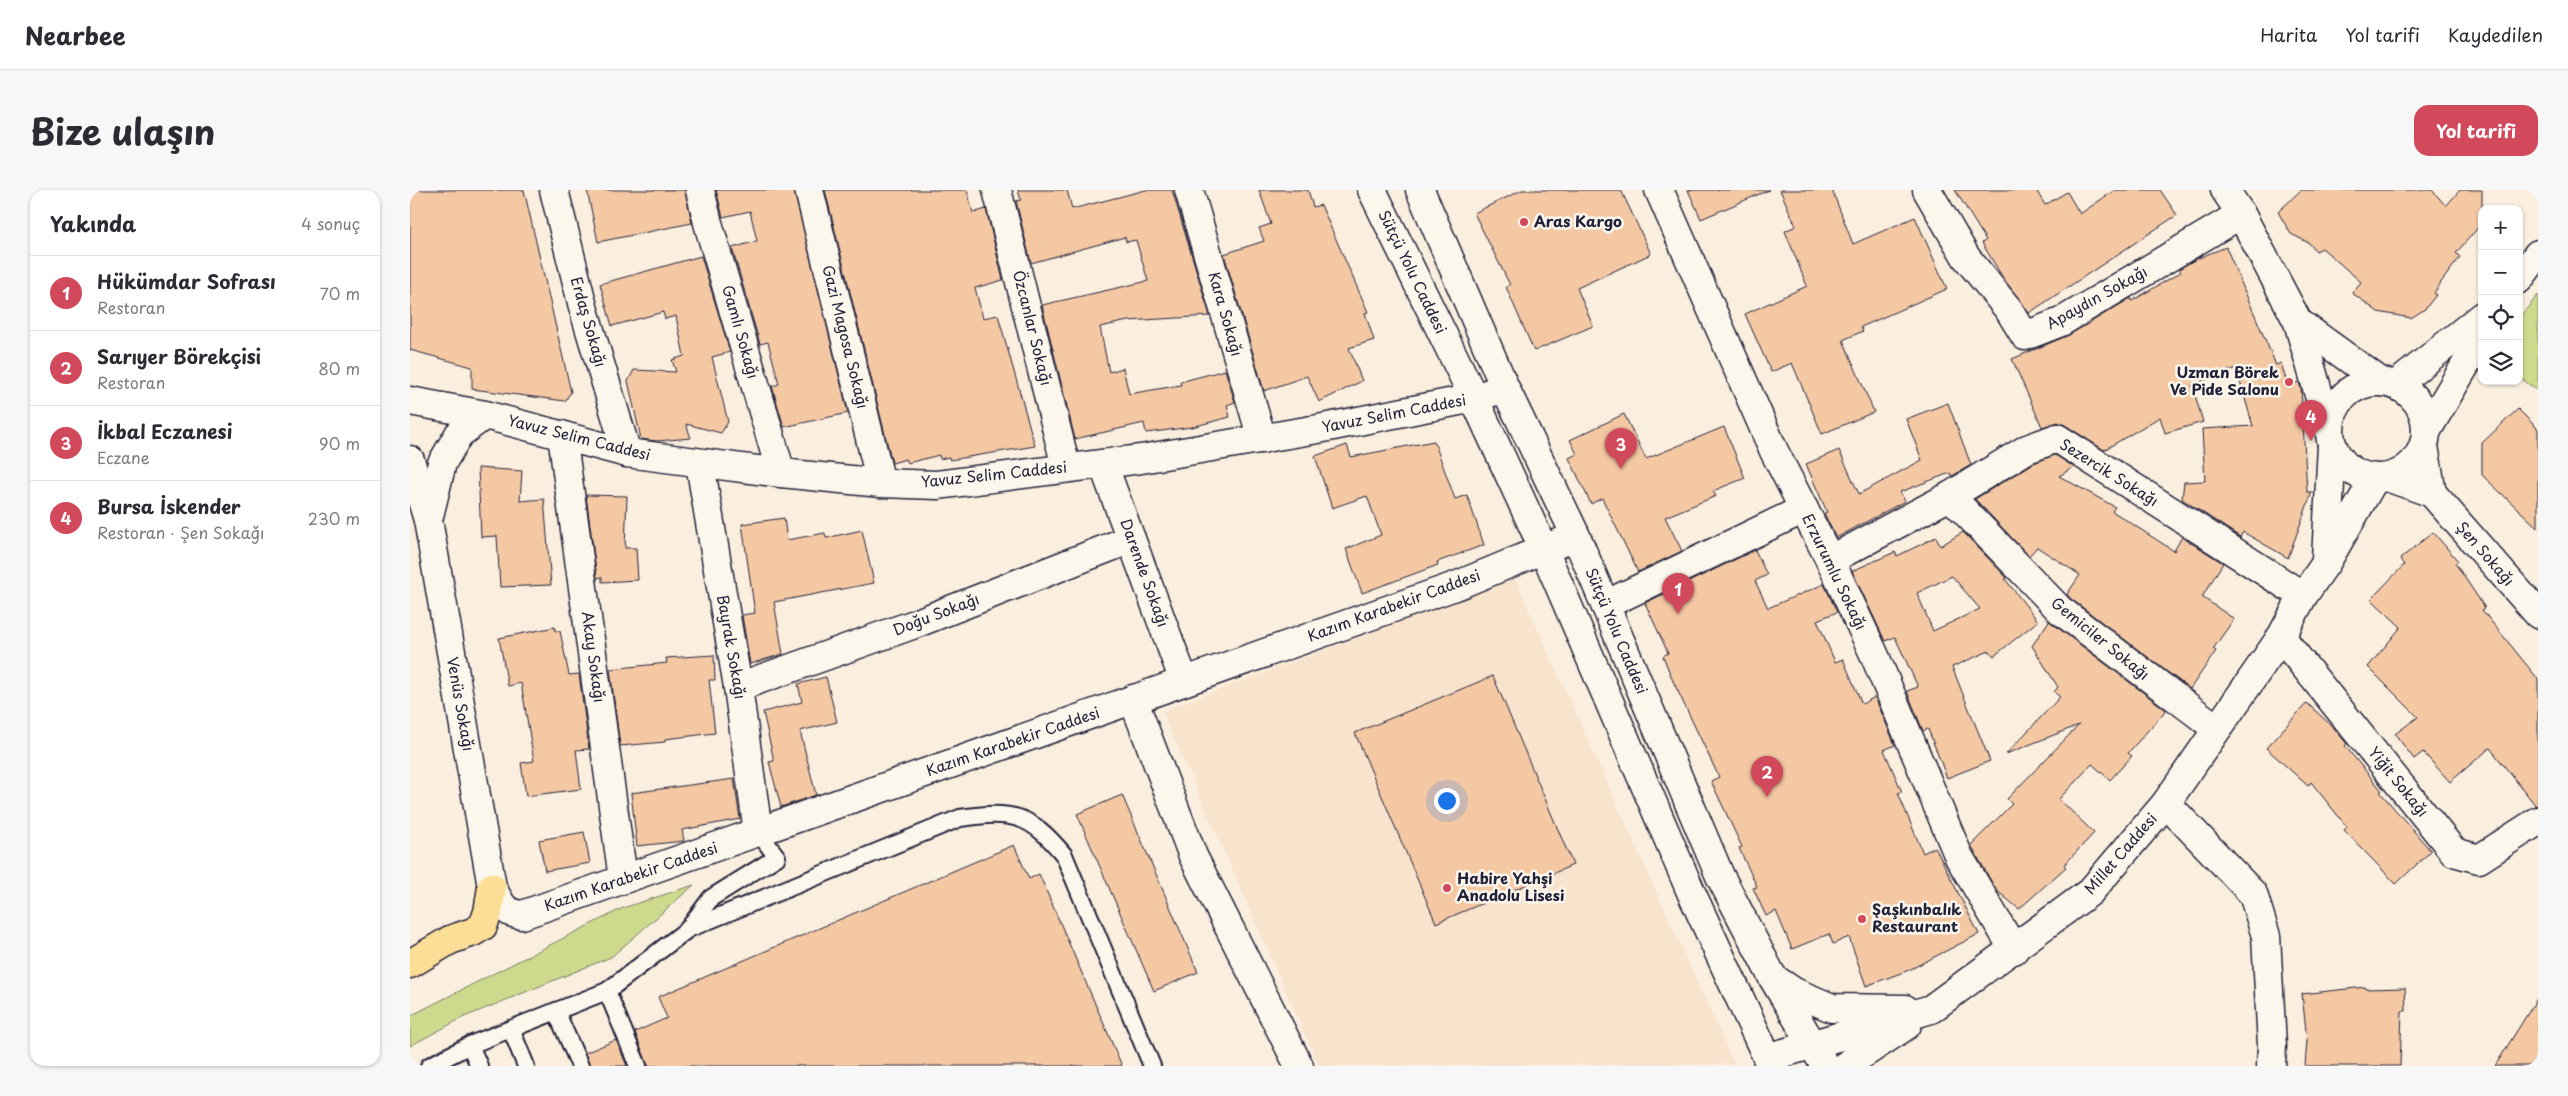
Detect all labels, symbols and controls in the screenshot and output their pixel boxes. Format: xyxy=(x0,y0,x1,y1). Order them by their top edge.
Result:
text: Nearbee xyxy=(25,17,126,53)
text: Harita xyxy=(2260,21,2317,48)
text: Yol tarifi xyxy=(2345,21,2420,48)
text: Kaydedilen xyxy=(2448,21,2543,48)
text: Bize ulaşın xyxy=(30,104,215,157)
button: Yol tarifi xyxy=(2414,105,2538,156)
map controls xyxy=(2478,205,2523,385)
button: + xyxy=(2478,205,2523,250)
street label: Sütçü Yolu Caddesi xyxy=(1373,206,1453,337)
text: Yakında xyxy=(50,207,136,239)
place label: Aras Kargo xyxy=(1534,209,1622,232)
text: 4 sonuç xyxy=(301,211,360,235)
marker: Aras Kargo xyxy=(1518,216,1530,228)
button: − xyxy=(2478,250,2523,295)
street label: Apaydın Sokağı xyxy=(2041,259,2151,334)
street label: Gazi Magosa Sokağı xyxy=(817,262,875,411)
text: Hükümdar Sofrası xyxy=(97,267,276,295)
street label: Özcanlar Sokağı xyxy=(1008,268,1059,388)
street label: Kara Sokağı xyxy=(1203,269,1250,359)
street label: Erdaş Sokağı xyxy=(566,274,613,369)
text: 1 xyxy=(62,281,70,305)
text: 70 m xyxy=(320,281,360,305)
street label: Gamlı Sokağı xyxy=(717,282,766,381)
text: Restoran xyxy=(97,295,165,319)
button: locate xyxy=(2478,295,2523,340)
button: layers xyxy=(2478,340,2523,385)
text: Sarıyer Börekçisi xyxy=(97,342,261,370)
text: 2 xyxy=(60,356,72,380)
text: 80 m xyxy=(318,356,360,380)
place label: Uzman Börek Ve Pide Salonu xyxy=(2170,360,2279,400)
text: Restoran xyxy=(97,370,165,394)
marker: Uzman Börek Ve Pide Salonu xyxy=(2283,376,2295,388)
street label: Yavuz Selim Caddesi xyxy=(1320,387,1468,438)
pin: 4 xyxy=(2295,400,2327,441)
street label: Yavuz Selim Caddesi xyxy=(506,408,653,465)
text: İkbal Eczanesi xyxy=(97,417,232,445)
pin: 3 xyxy=(1605,428,1637,469)
text: 3 xyxy=(61,431,71,455)
text: 90 m xyxy=(319,431,360,455)
street label: Sezercik Sokağı xyxy=(2056,432,2164,511)
text: Eczane xyxy=(97,445,150,469)
street label: Yavuz Selim Caddesi xyxy=(920,454,1068,493)
text: Bursa İskender xyxy=(97,492,241,520)
text: 4 xyxy=(61,506,71,530)
text: 230 m xyxy=(308,506,360,530)
street label: Erzurumlu Sokağı xyxy=(1797,509,1873,633)
street label: Darende Sokağı xyxy=(1115,515,1176,630)
street label: Şen Sokağı xyxy=(2452,516,2521,590)
text: Restoran · Şen Sokağı xyxy=(97,520,264,544)
street label: Kazım Karabekir Caddesi xyxy=(1304,563,1483,647)
street label: Sütçü Yolu Caddesi xyxy=(1580,564,1654,697)
pin: 1 xyxy=(1662,573,1694,614)
street label: Doğu Sokağı xyxy=(889,587,982,641)
street label: Gemiciler Sokağı xyxy=(2047,591,2155,685)
street label: Bayrak Sokağı xyxy=(712,593,753,701)
street label: Akay Sokağı xyxy=(577,610,612,704)
street label: Venüs Sokağı xyxy=(442,655,481,753)
street label: Kazım Karabekir Caddesi xyxy=(923,700,1102,781)
street label: Yiğit Sokağı xyxy=(2364,741,2435,821)
pin: 2 xyxy=(1751,756,1783,797)
your location xyxy=(1434,788,1460,814)
street label: Millet Caddesi xyxy=(2078,807,2162,899)
street label: Kazım Karabekir Caddesi xyxy=(541,835,720,916)
place label: Habire Yahşi Anadolu Lisesi xyxy=(1457,866,1564,906)
marker: Habire Yahşi Anadolu Lisesi xyxy=(1441,882,1453,894)
place label: Şaşkınbalık Restaurant xyxy=(1872,897,1962,937)
marker: Şaşkınbalık Restaurant xyxy=(1856,913,1868,925)

